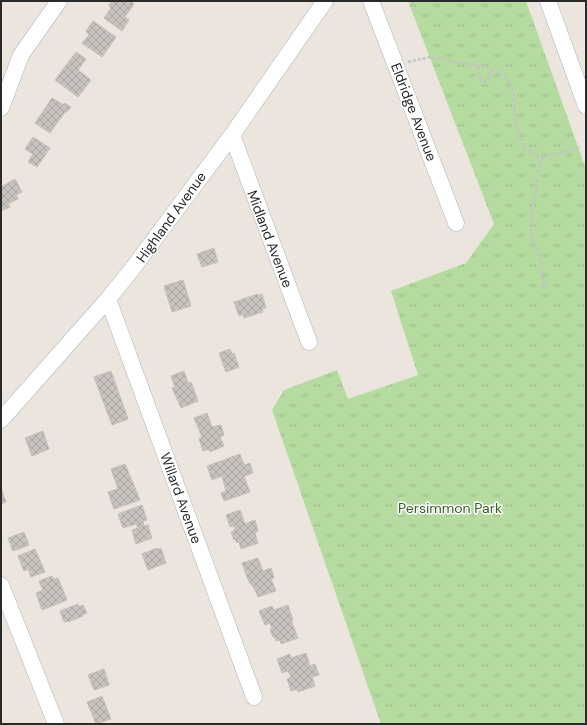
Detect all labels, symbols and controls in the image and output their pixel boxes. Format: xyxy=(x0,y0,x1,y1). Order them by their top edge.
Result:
street label: Eldridge Avenue xyxy=(387,60,441,164)
street label: Highland Avenue xyxy=(132,168,210,266)
street label: Midland Avenue xyxy=(243,188,297,290)
street label: Willard Avenue xyxy=(156,450,206,546)
park label: Persimmon Park xyxy=(398,499,502,517)

